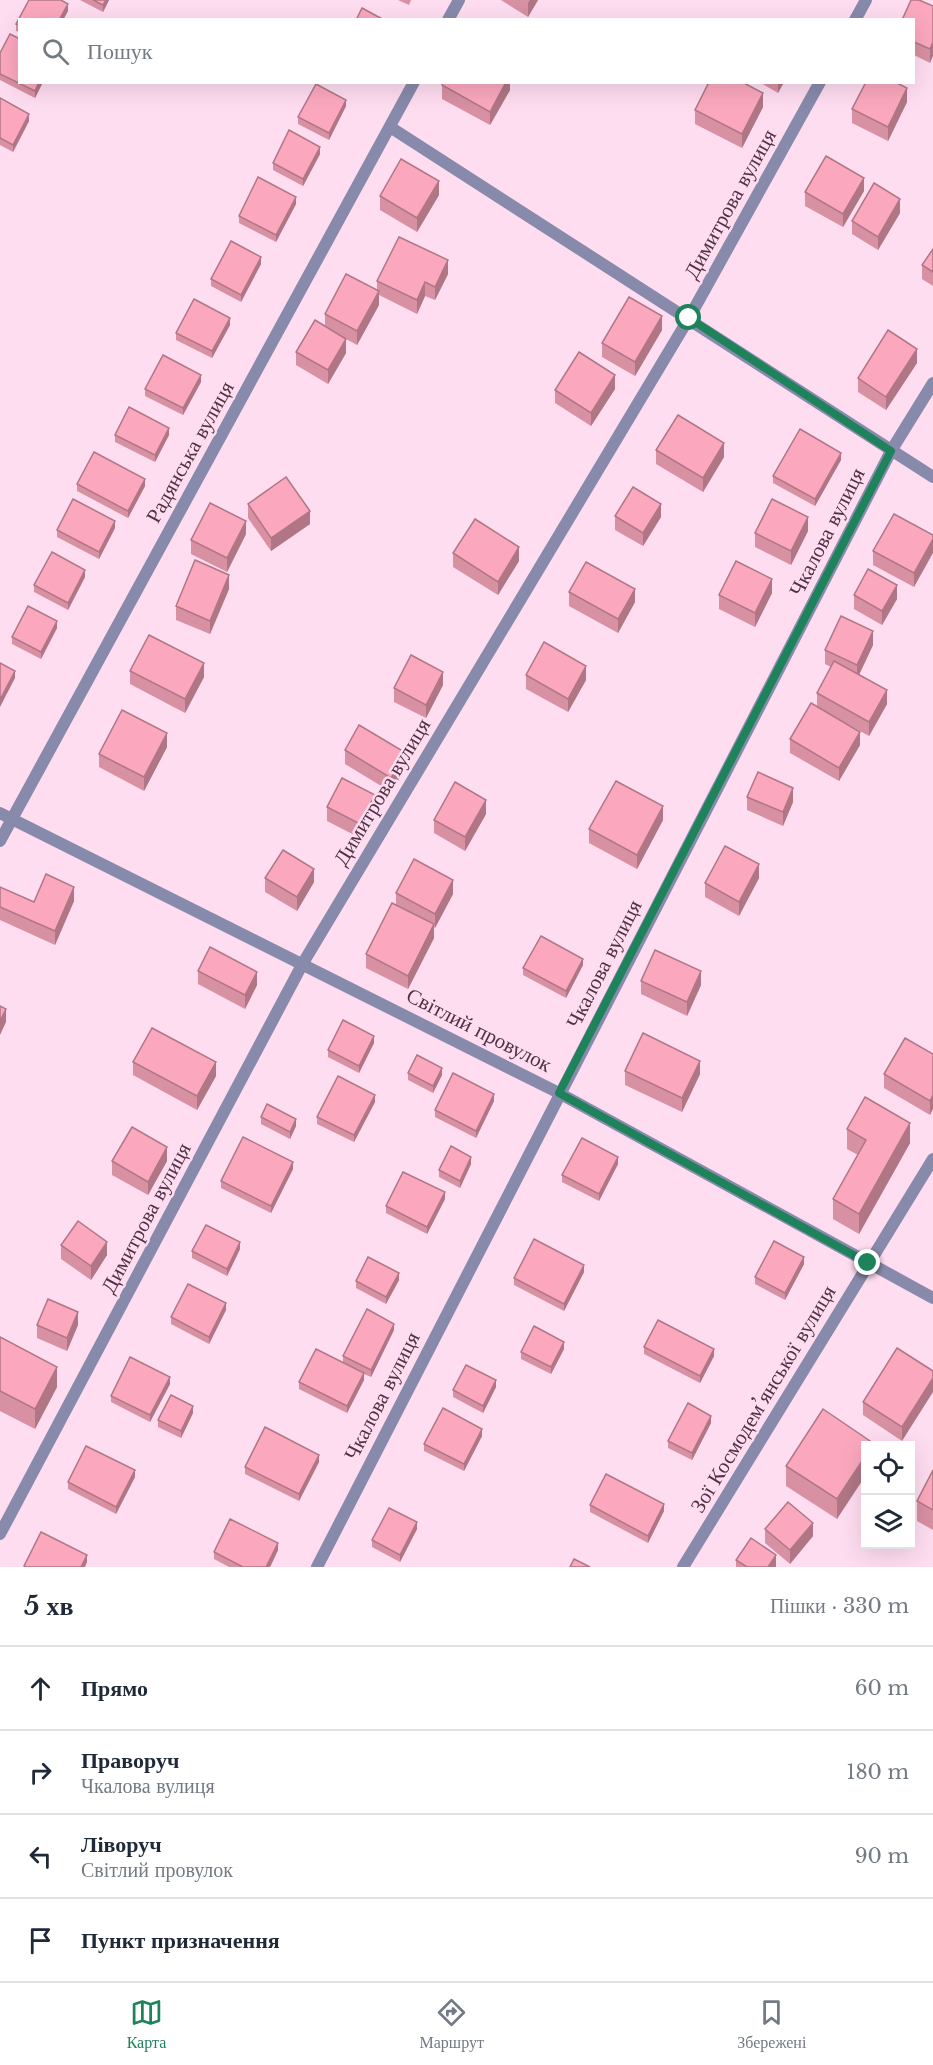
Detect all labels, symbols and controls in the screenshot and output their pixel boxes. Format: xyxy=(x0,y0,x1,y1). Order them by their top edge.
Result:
search box xyxy=(18,18,915,84)
icon: search xyxy=(39,35,72,68)
text: Пошук xyxy=(87,38,153,65)
street label: Димитрова вулиця xyxy=(678,124,782,283)
route start xyxy=(675,304,701,330)
street label: Радянська вулиця xyxy=(140,376,240,527)
street label: Чкалова вулиця xyxy=(784,463,871,600)
street label: Димитрова вулиця xyxy=(328,713,436,870)
street label: Чкалова вулиця xyxy=(561,895,648,1032)
street label: Світлий провулок xyxy=(402,982,557,1078)
street label: Димитрова вулиця xyxy=(95,1138,197,1298)
route end xyxy=(854,1249,880,1275)
street label: Зої Космодем’янської вулиця xyxy=(685,1280,841,1517)
street label: Чкалова вулиця xyxy=(339,1327,426,1464)
map controls xyxy=(861,1441,915,1549)
button: locate xyxy=(861,1441,915,1495)
button: layers xyxy=(861,1495,915,1549)
text: 5 хв xyxy=(24,1590,73,1622)
text: Пішки · 330 m xyxy=(770,1594,909,1618)
icon: ahead xyxy=(24,1672,57,1705)
text: Прямо xyxy=(81,1675,148,1702)
text: 60 m xyxy=(855,1676,909,1700)
text: Праворуч xyxy=(81,1747,179,1774)
icon: right xyxy=(24,1756,57,1789)
text: 180 m xyxy=(846,1760,909,1784)
text: Чкалова вулиця xyxy=(81,1774,215,1798)
text: Ліворуч xyxy=(81,1831,162,1858)
icon: left xyxy=(24,1840,57,1873)
text: 90 m xyxy=(855,1844,909,1868)
text: Світлий провулок xyxy=(81,1858,233,1882)
icon: arrive xyxy=(24,1924,57,1957)
text: Пункт призначення xyxy=(81,1927,280,1954)
tab: Карта xyxy=(127,1996,166,2052)
tab: Маршрут xyxy=(420,1996,484,2052)
tab: Збережені xyxy=(737,1996,806,2052)

